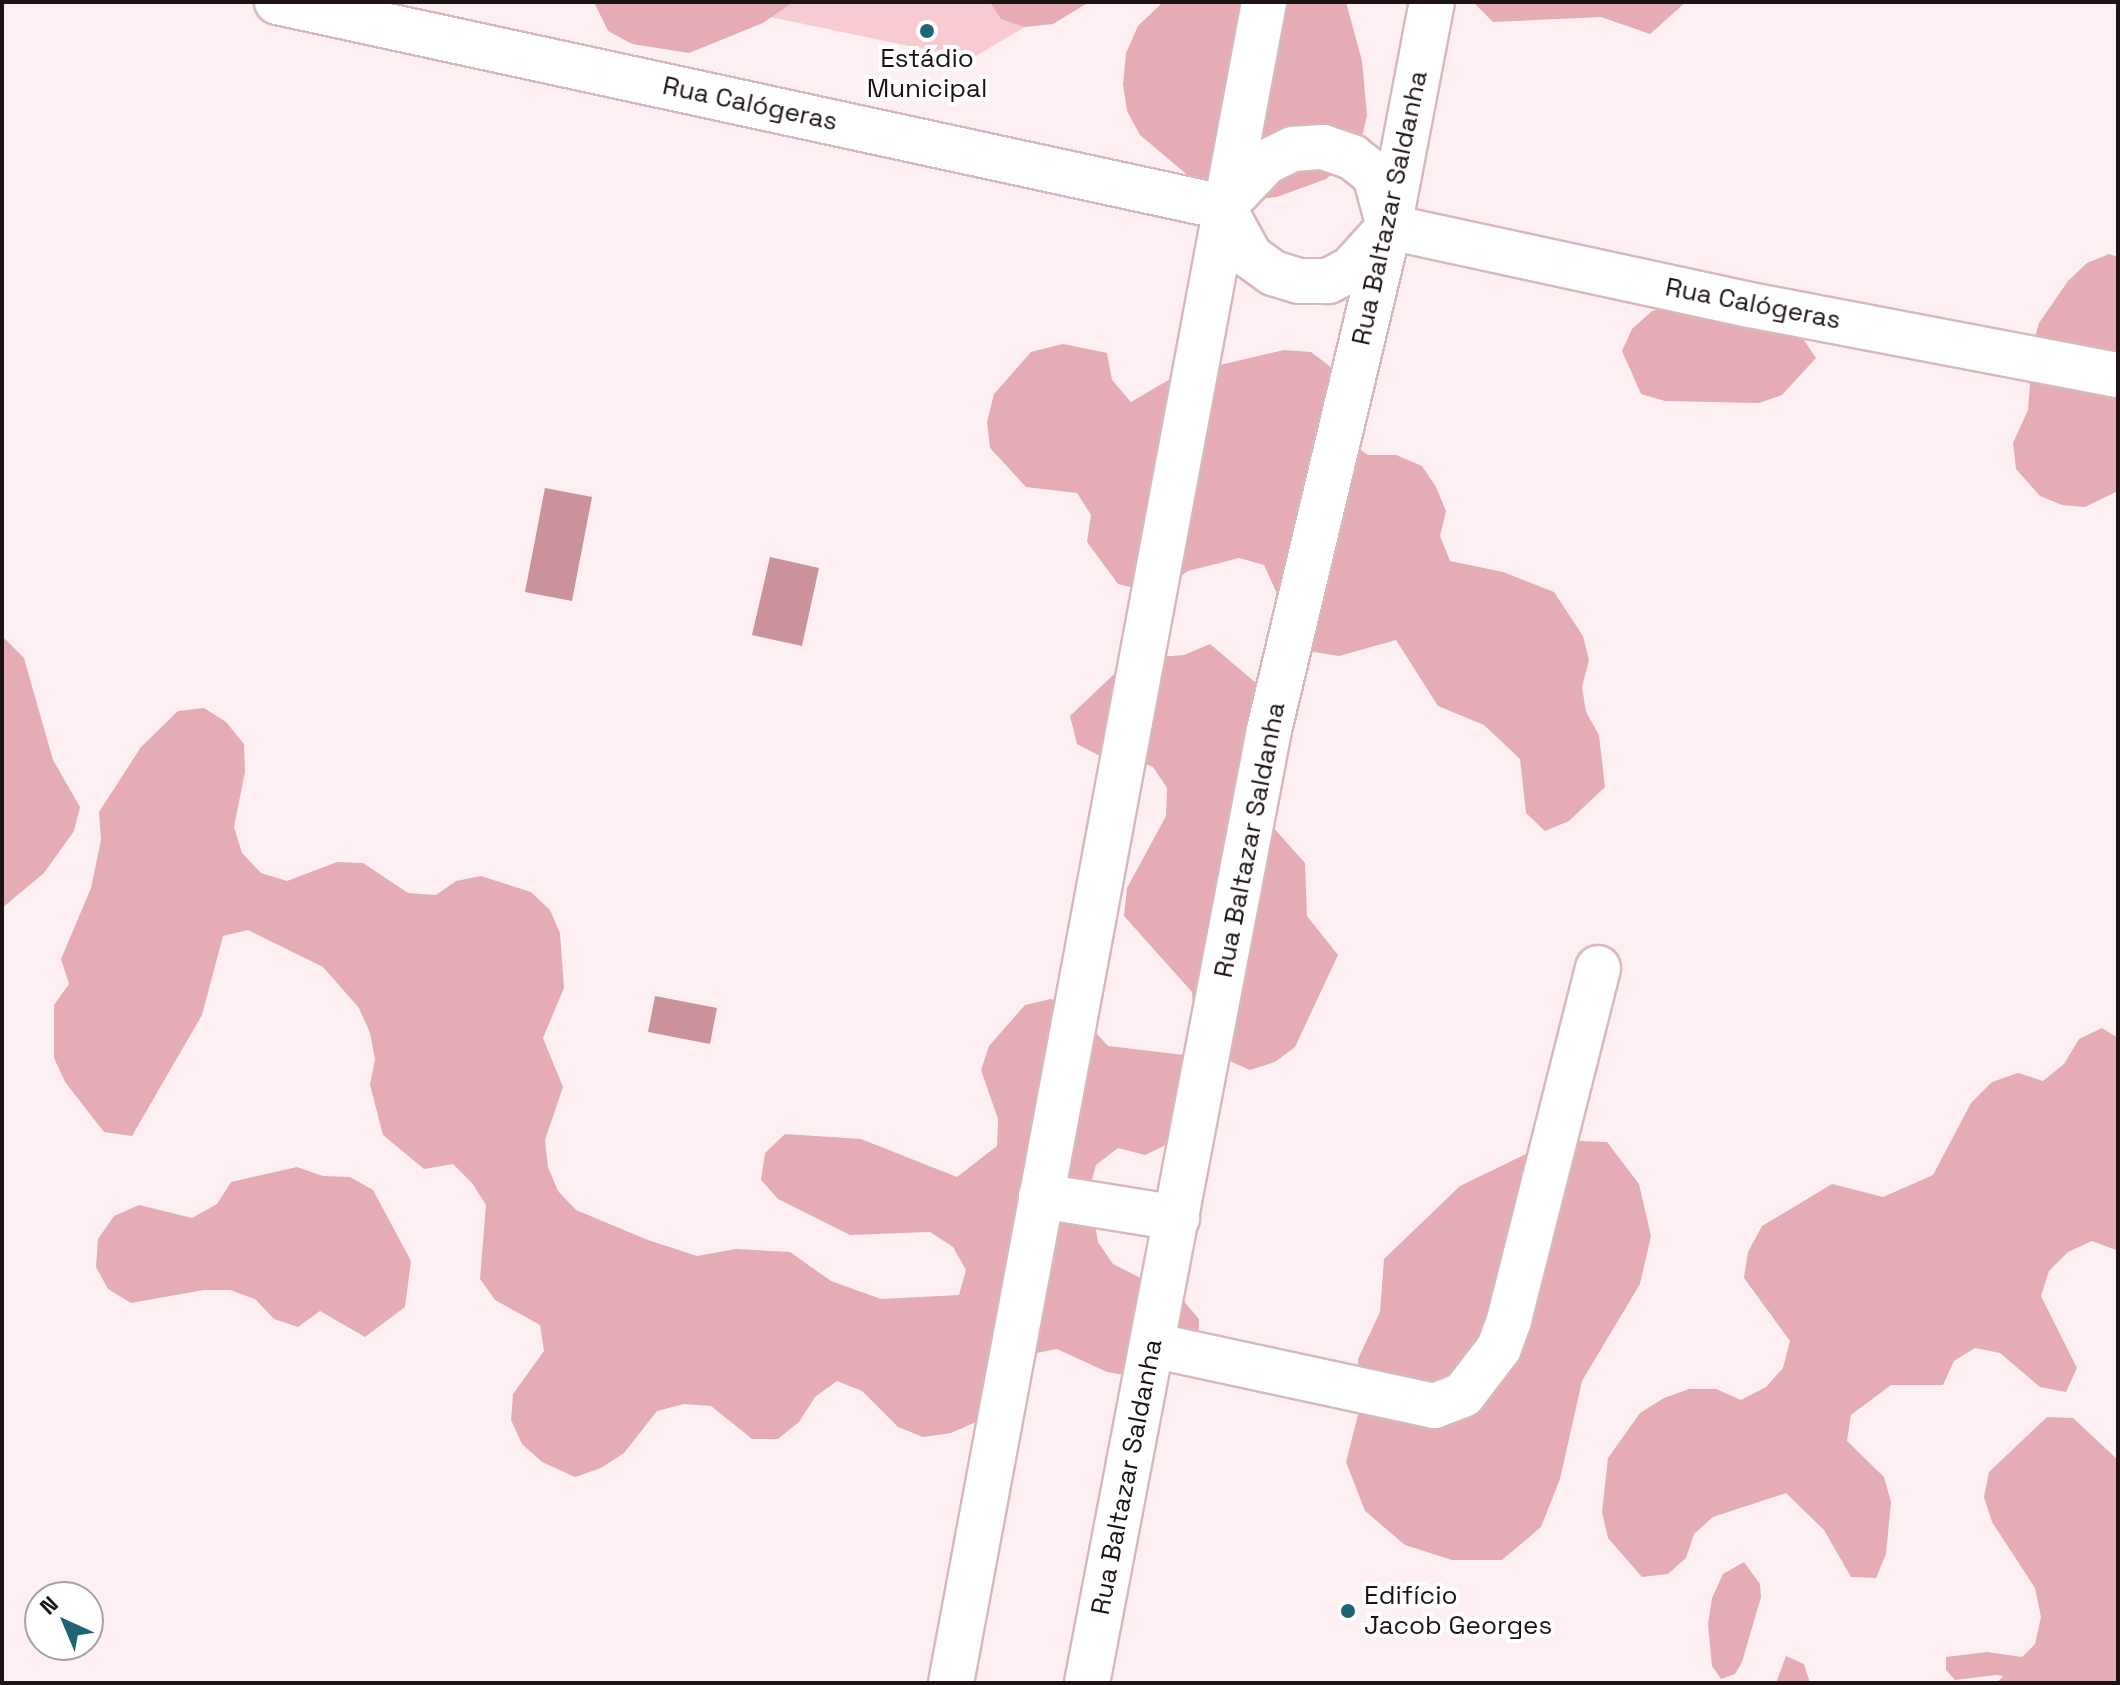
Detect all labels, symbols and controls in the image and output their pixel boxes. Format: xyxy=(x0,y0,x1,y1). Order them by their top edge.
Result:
marker: Estádio Municipal xyxy=(918,22,936,40)
place label: Estádio Municipal xyxy=(867,43,987,104)
street label: Rua Baltazar Saldanha xyxy=(1346,68,1434,348)
street label: Rua Calógeras xyxy=(660,70,840,138)
street label: Rua Calógeras xyxy=(1663,272,1843,336)
street label: Rua Baltazar Saldanha xyxy=(1208,700,1292,980)
street label: Rua Baltazar Saldanha xyxy=(1085,1337,1169,1617)
place label: Edifício Jacob Georges xyxy=(1364,1580,1552,1642)
north arrow xyxy=(24,1581,104,1661)
text: N xyxy=(34,1590,64,1620)
marker: Edifício Jacob Georges xyxy=(1339,1602,1357,1620)

